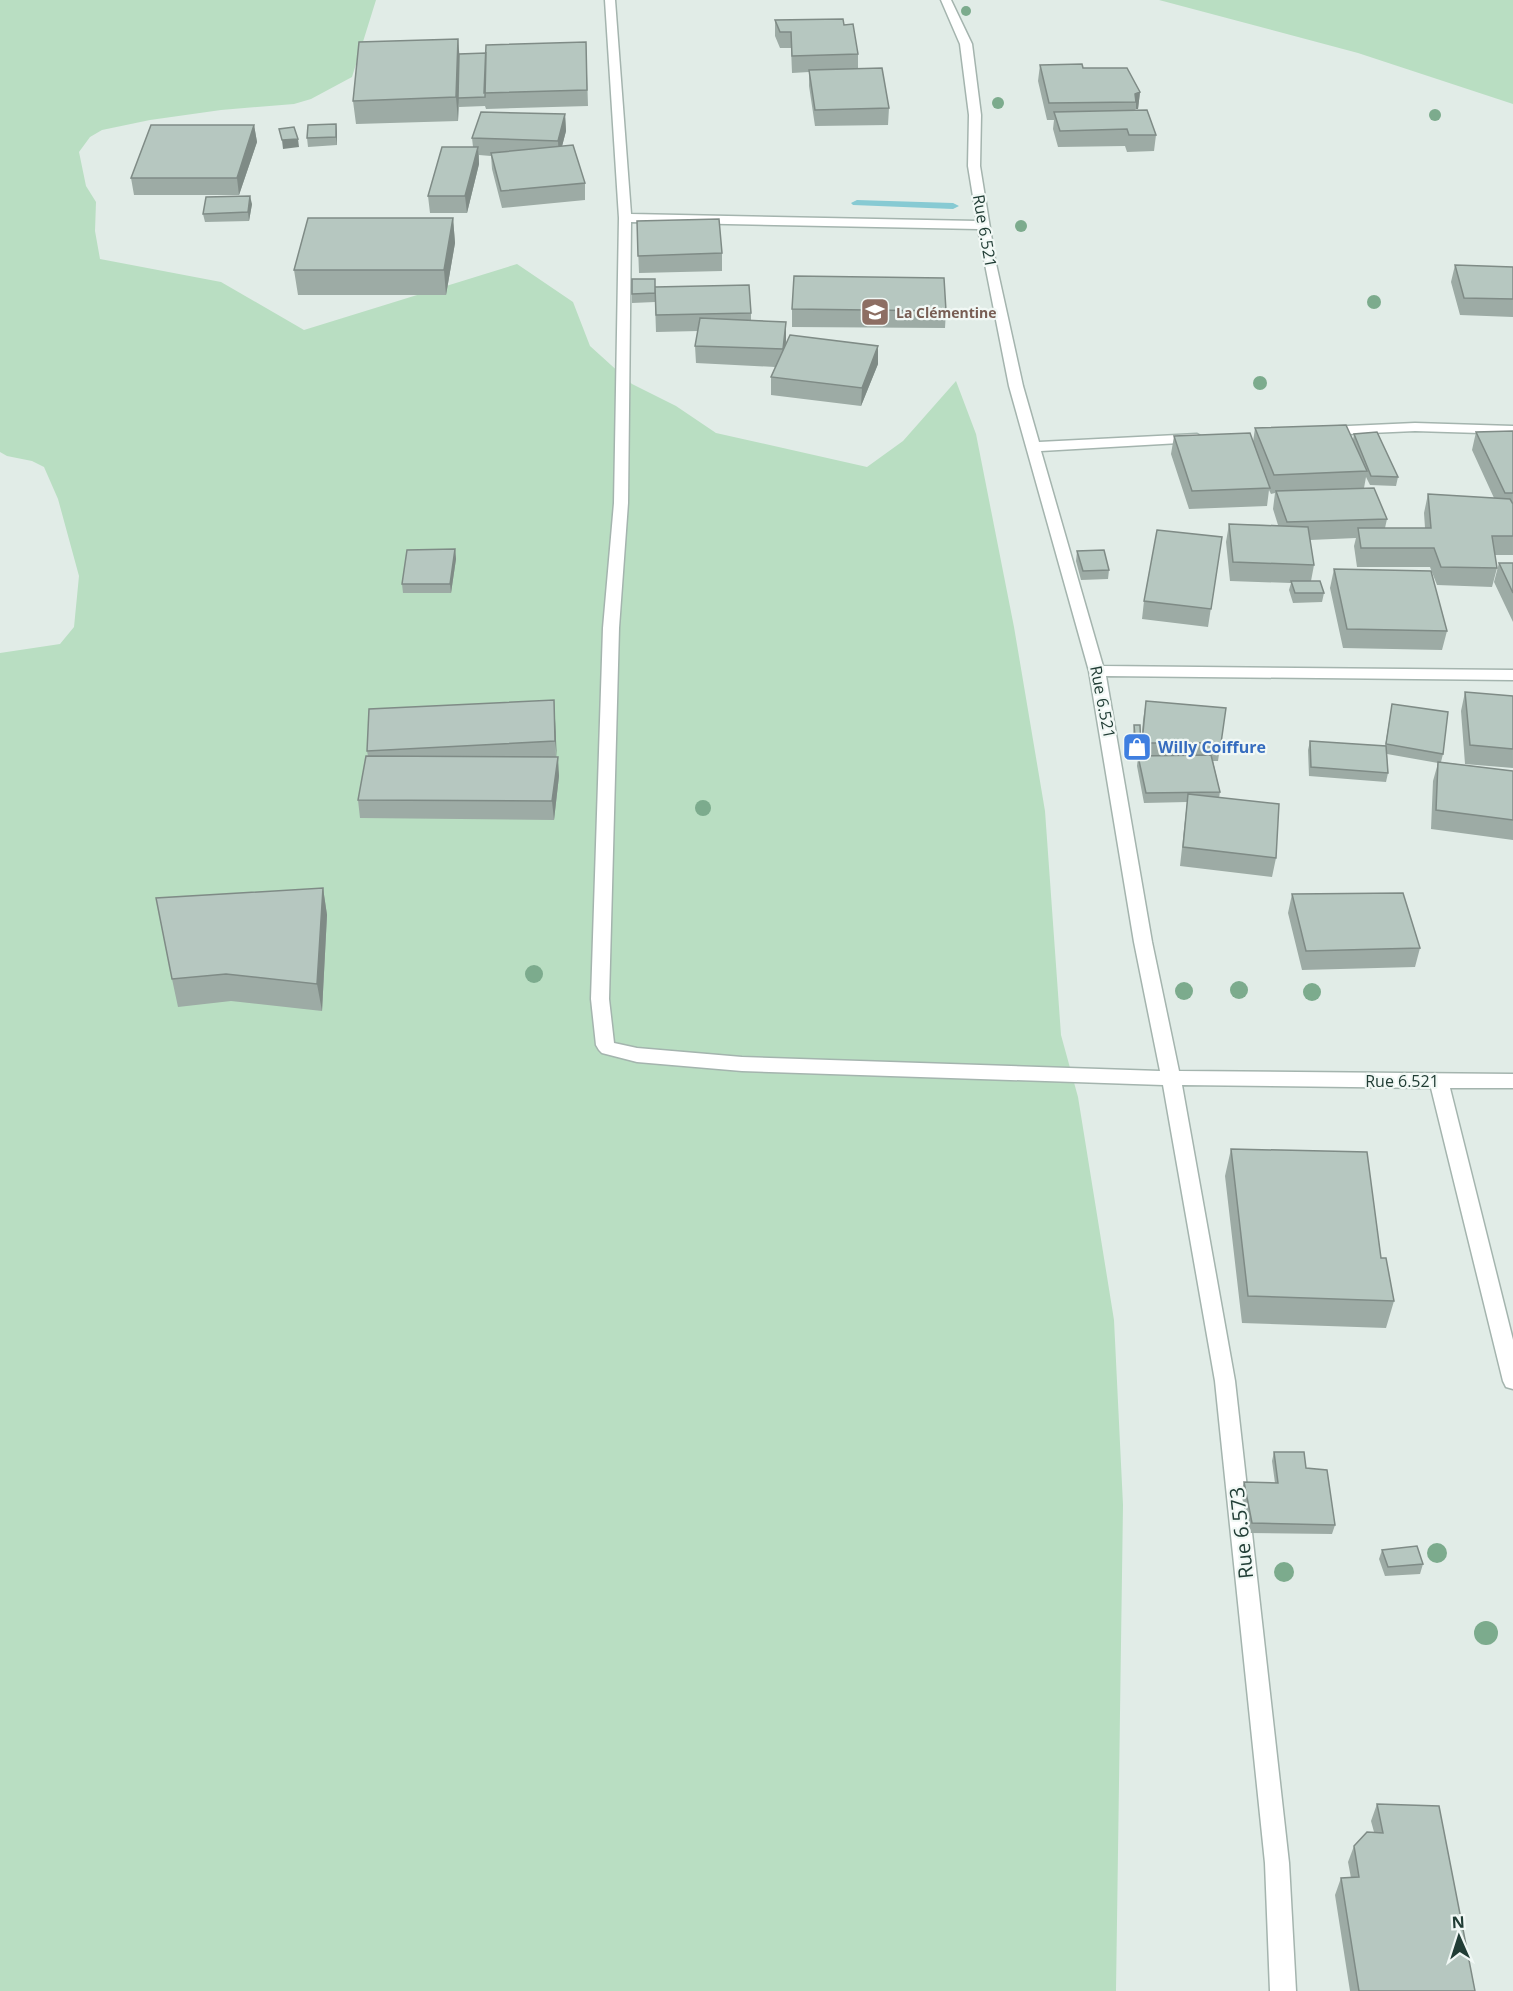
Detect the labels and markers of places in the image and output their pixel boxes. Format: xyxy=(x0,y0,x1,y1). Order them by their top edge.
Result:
school or university icon: La Clémentine xyxy=(859,296,891,328)
place label: La Clémentine xyxy=(896,303,997,322)
shop icon: Willy Coiffure xyxy=(1121,731,1153,763)
place label: Willy Coiffure xyxy=(1158,736,1266,758)

